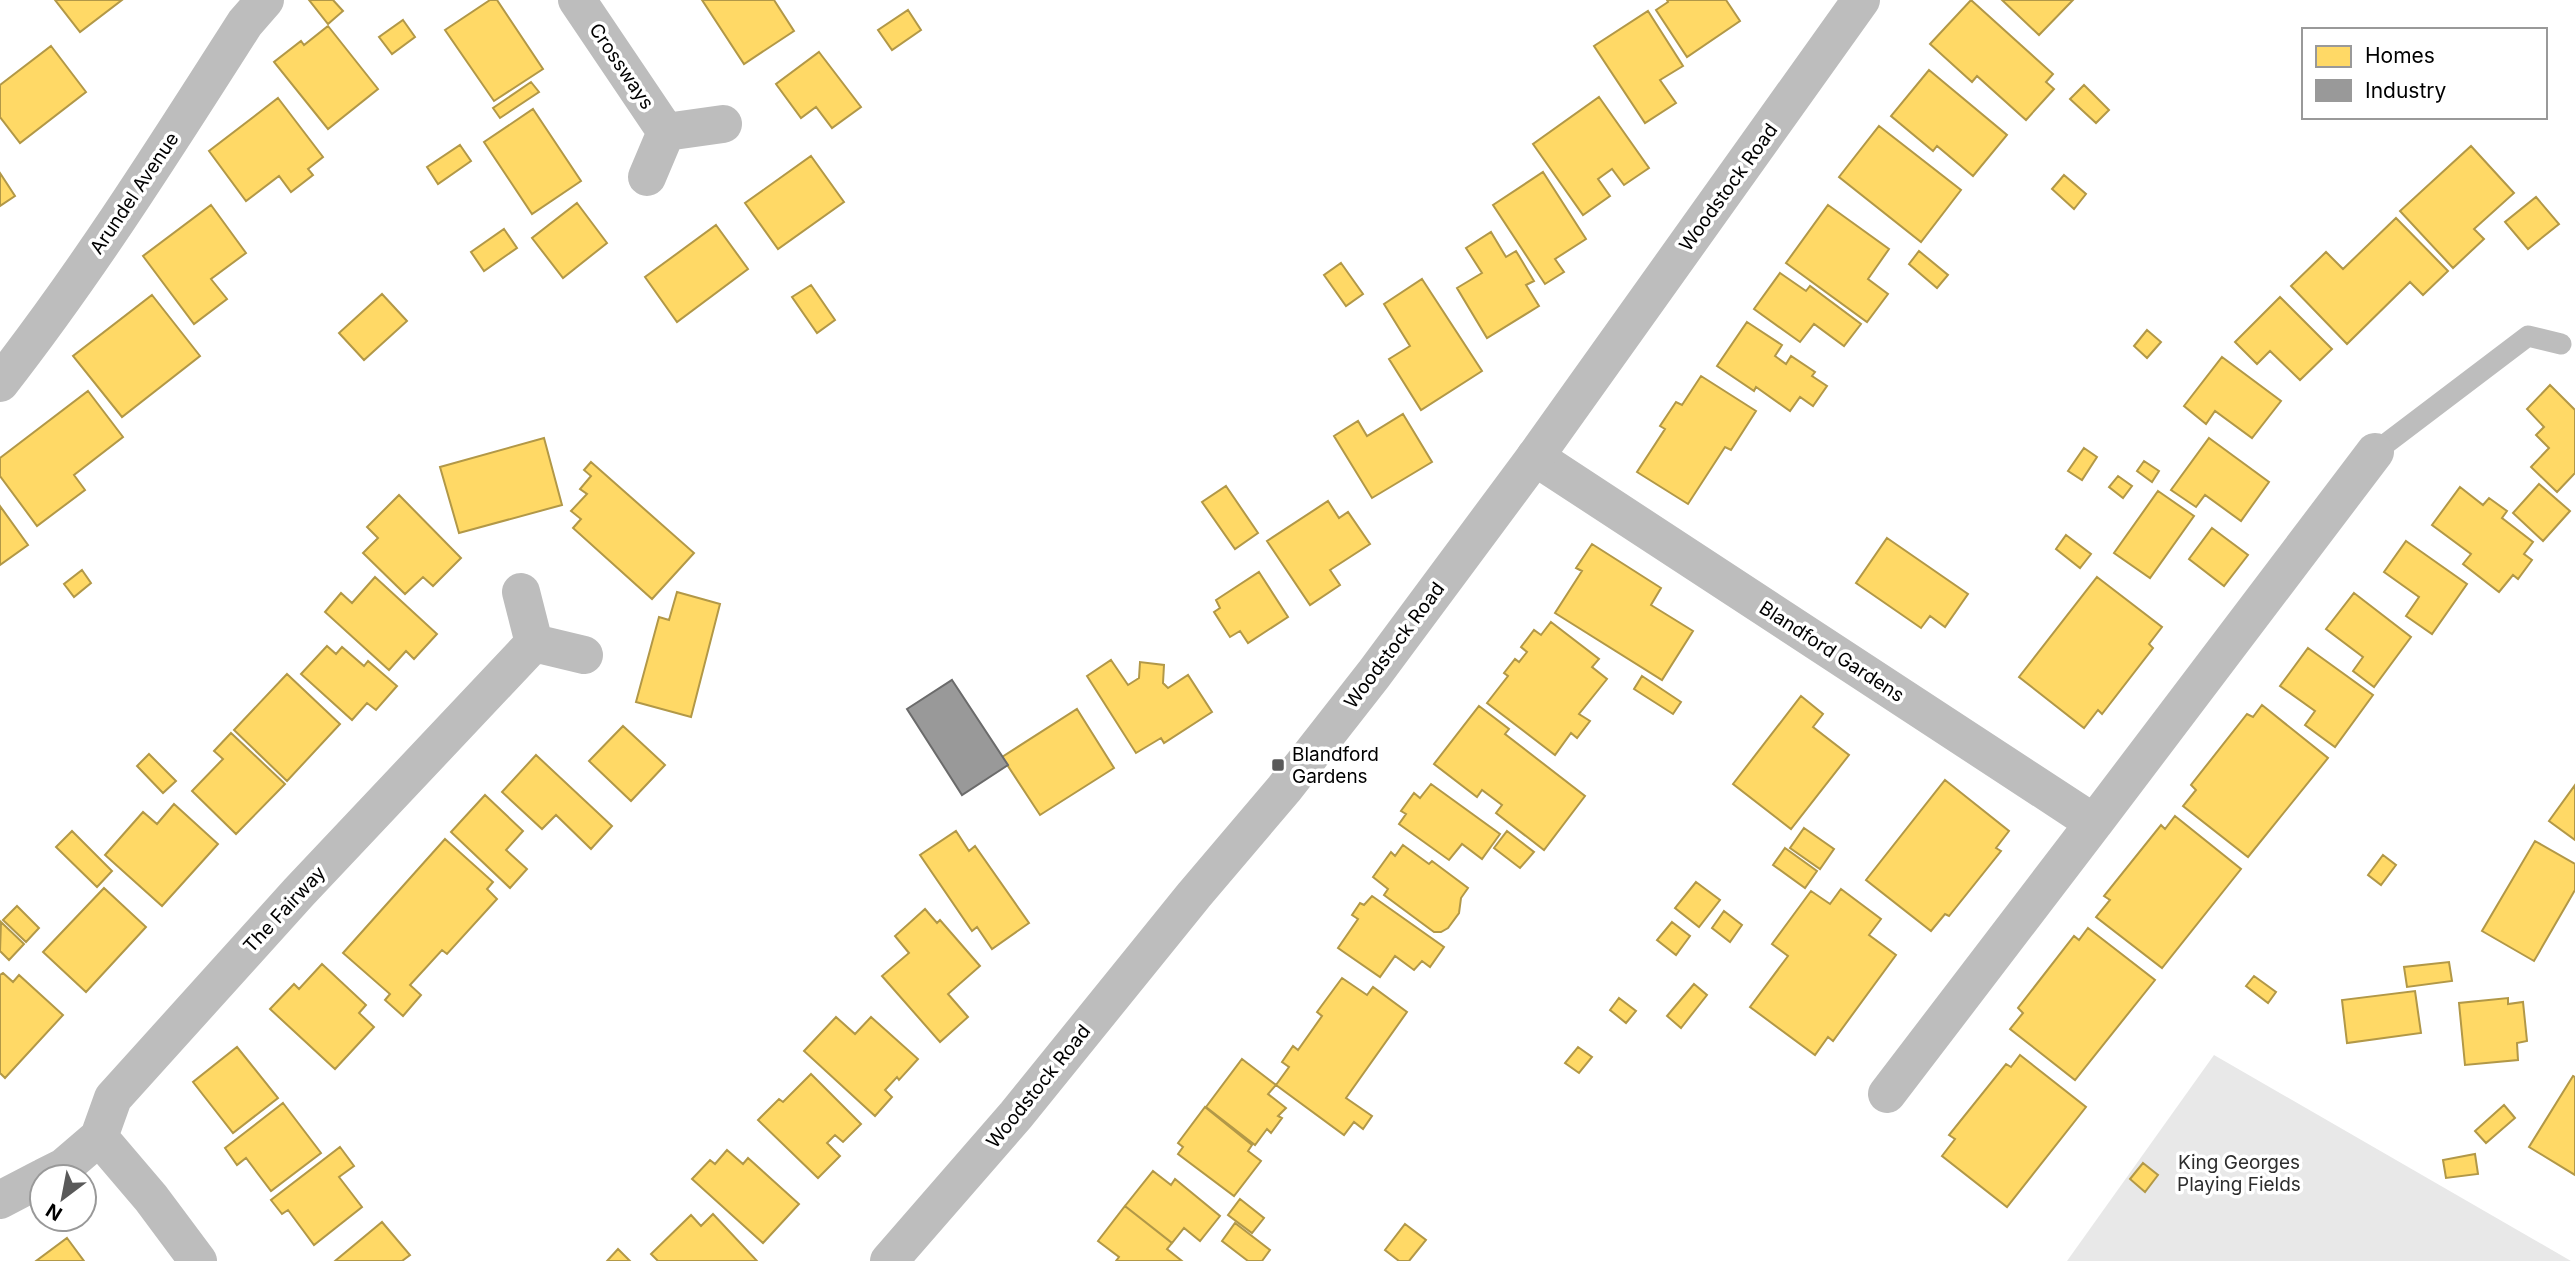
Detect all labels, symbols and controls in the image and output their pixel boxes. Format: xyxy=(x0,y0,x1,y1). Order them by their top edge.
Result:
street label: Crossways xyxy=(584,19,659,114)
legend xyxy=(2302,28,2547,119)
text: Homes xyxy=(2365,43,2435,68)
text: Industry xyxy=(2365,78,2447,103)
street label: Woodstock Road xyxy=(1674,119,1782,256)
street label: Arundel Avenue xyxy=(85,128,184,259)
street label: Woodstock Road xyxy=(1339,578,1449,713)
street label: Blandford Gardens xyxy=(1755,596,1908,707)
place label: Blandford Gardens xyxy=(1292,743,1379,788)
marker: Blandford Gardens xyxy=(1270,757,1286,773)
street label: The Fairway xyxy=(238,861,330,957)
street label: Woodstock Road xyxy=(982,1020,1095,1153)
park label: King Georges Playing Fields xyxy=(2177,1151,2301,1196)
north arrow xyxy=(28,1163,98,1233)
text: N xyxy=(42,1198,66,1226)

